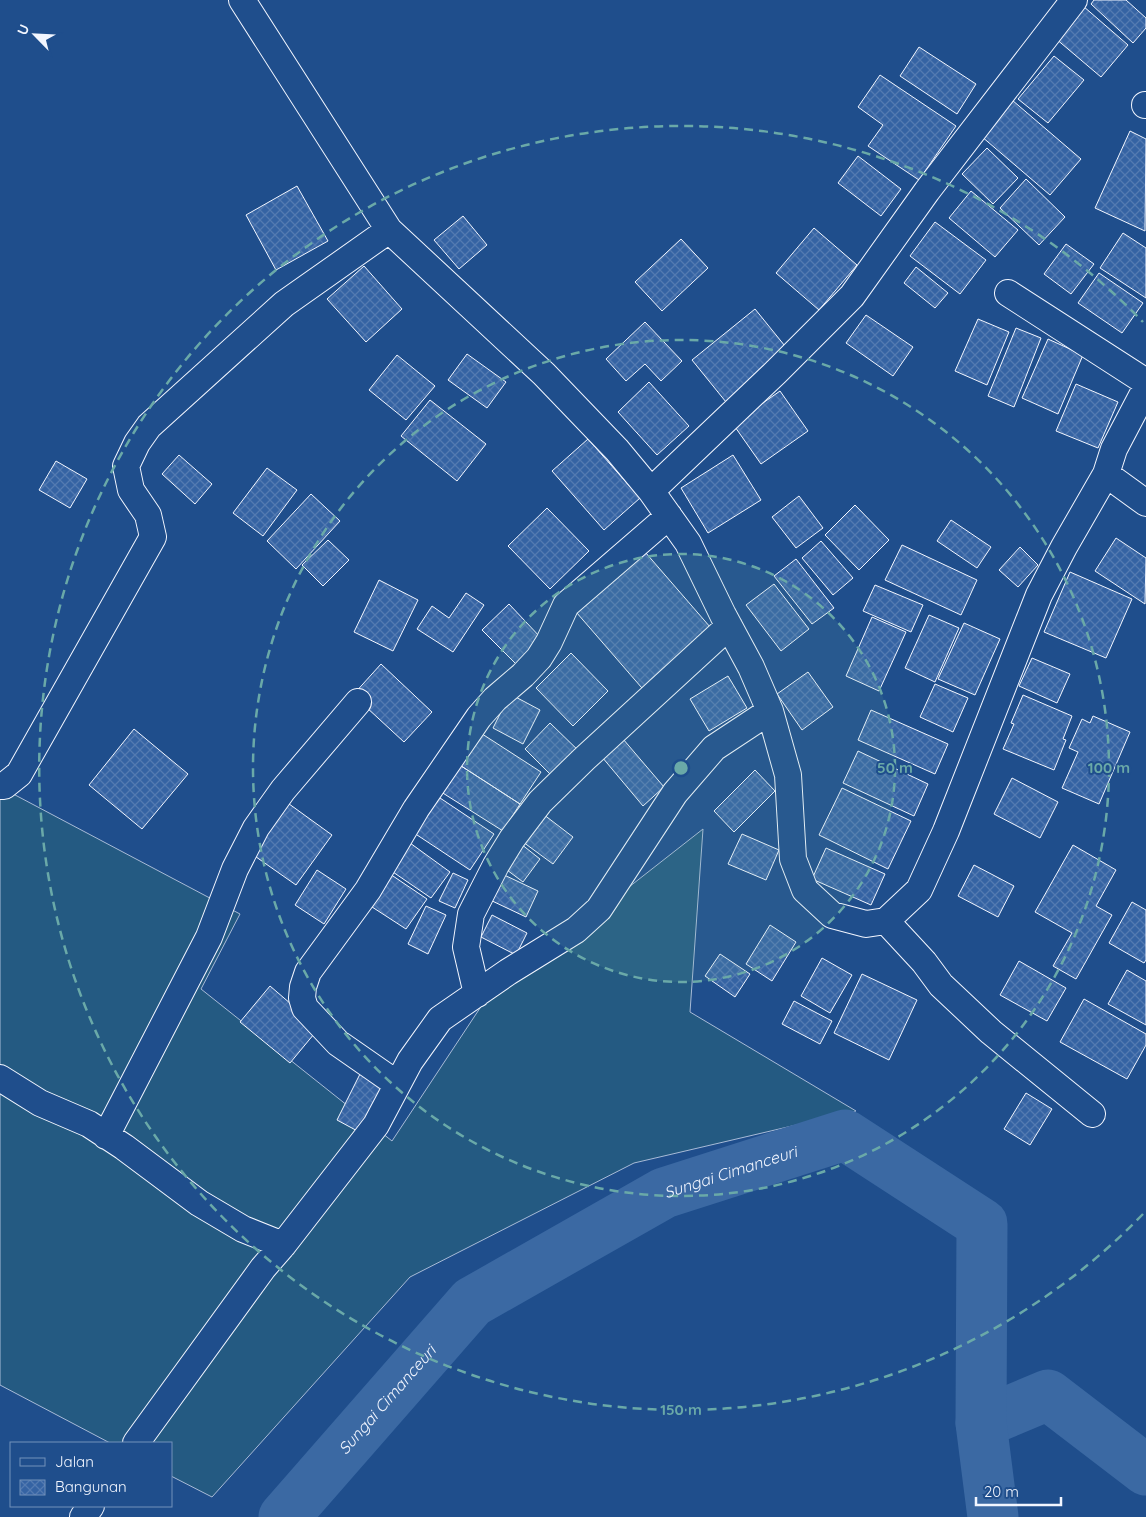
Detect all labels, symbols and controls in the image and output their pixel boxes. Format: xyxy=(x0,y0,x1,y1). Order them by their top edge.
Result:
north arrow xyxy=(10,10,60,60)
text: U xyxy=(13,22,33,38)
text: 50 m xyxy=(877,758,913,777)
text: 100 m xyxy=(1088,758,1130,777)
centre of rings xyxy=(672,759,690,777)
water label: Sungai Cimanceuri xyxy=(661,1141,801,1202)
water label: Sungai Cimanceuri xyxy=(334,1340,441,1458)
text: 150 m xyxy=(660,1400,702,1419)
legend xyxy=(10,1442,172,1507)
text: Jalan xyxy=(55,1452,94,1471)
scale bar xyxy=(976,1474,1061,1506)
text: Bangunan xyxy=(55,1477,127,1496)
text: 20 m xyxy=(984,1482,1019,1501)

